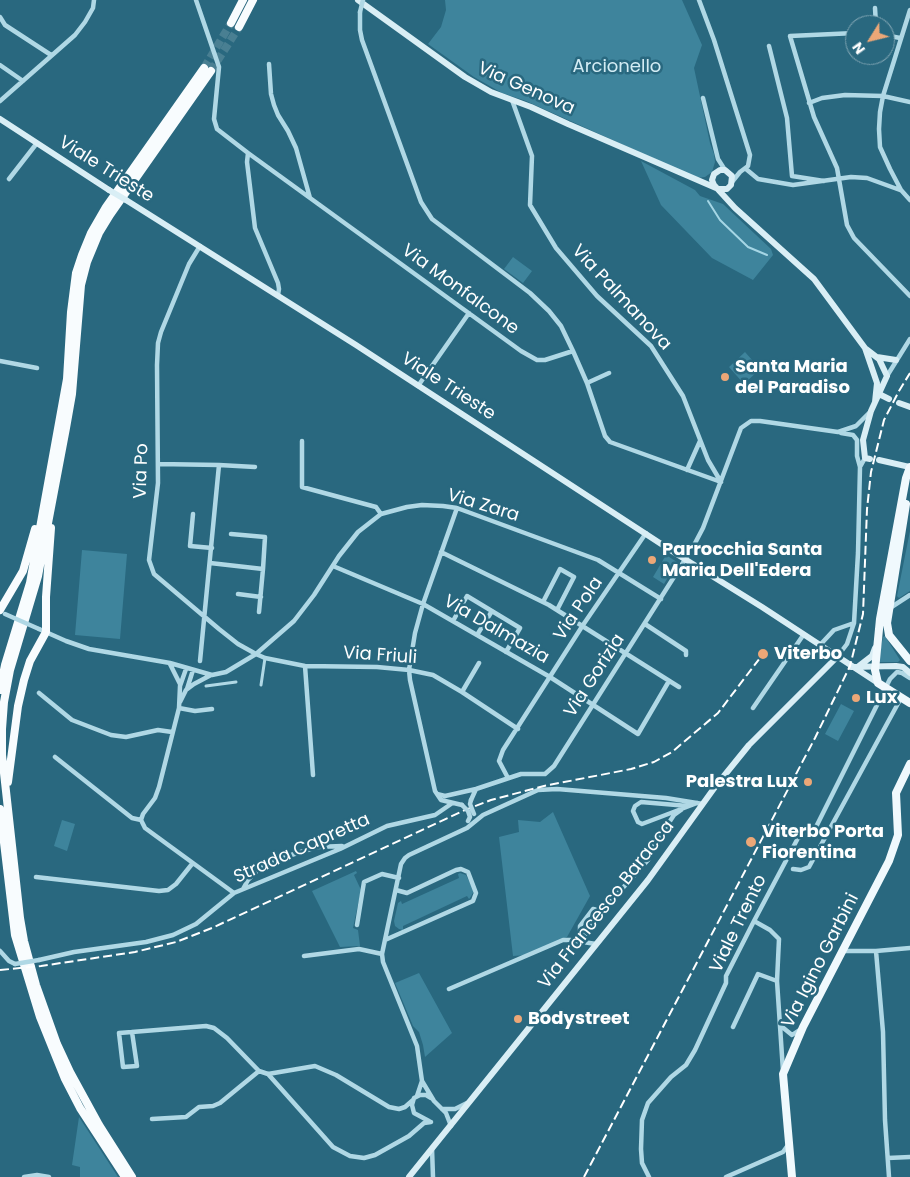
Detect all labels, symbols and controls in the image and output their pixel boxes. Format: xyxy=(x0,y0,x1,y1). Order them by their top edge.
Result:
north arrow xyxy=(845,15,895,65)
text: N xyxy=(847,38,870,58)
park label: Arcionello xyxy=(573,56,661,78)
street label: Via Genova xyxy=(474,58,578,120)
street label: Viale Trieste xyxy=(54,132,158,208)
street label: Via Monfalcone xyxy=(397,240,523,340)
street label: Via Palmanova xyxy=(567,241,675,355)
street label: Viale Trieste xyxy=(397,348,499,426)
place label: Santa Maria del Paradiso xyxy=(735,356,850,398)
marker: Santa Maria del Paradiso xyxy=(719,371,731,383)
street label: Via Po xyxy=(130,443,154,499)
street label: Via Zara xyxy=(444,485,522,527)
place label: Parrocchia Santa Maria Dell'Edera xyxy=(662,539,823,582)
marker: Parrocchia Santa Maria Dell'Edera xyxy=(646,554,658,566)
street label: Via Pola xyxy=(550,573,608,645)
street label: Via Dalmazia xyxy=(439,591,553,669)
street label: Via Gorizia xyxy=(560,630,630,722)
street label: Via Friuli xyxy=(342,643,418,669)
place label: Viterbo xyxy=(774,643,842,665)
marker: Viterbo xyxy=(756,647,770,661)
place label: Lux xyxy=(866,687,897,709)
marker: Lux xyxy=(850,692,862,704)
place label: Palestra Lux xyxy=(686,771,798,793)
marker: Palestra Lux xyxy=(802,776,814,788)
street label: Strada Capretta xyxy=(231,809,373,889)
street label: Via Francesco Baracca xyxy=(534,816,680,994)
place label: Viterbo Porta Fiorentina xyxy=(762,821,884,864)
marker: Viterbo Porta Fiorentina xyxy=(744,835,758,849)
street label: Viale Trento xyxy=(706,871,772,977)
street label: Via Igino Garbini xyxy=(778,890,864,1032)
place label: Bodystreet xyxy=(528,1008,629,1030)
marker: Bodystreet xyxy=(512,1013,524,1025)

